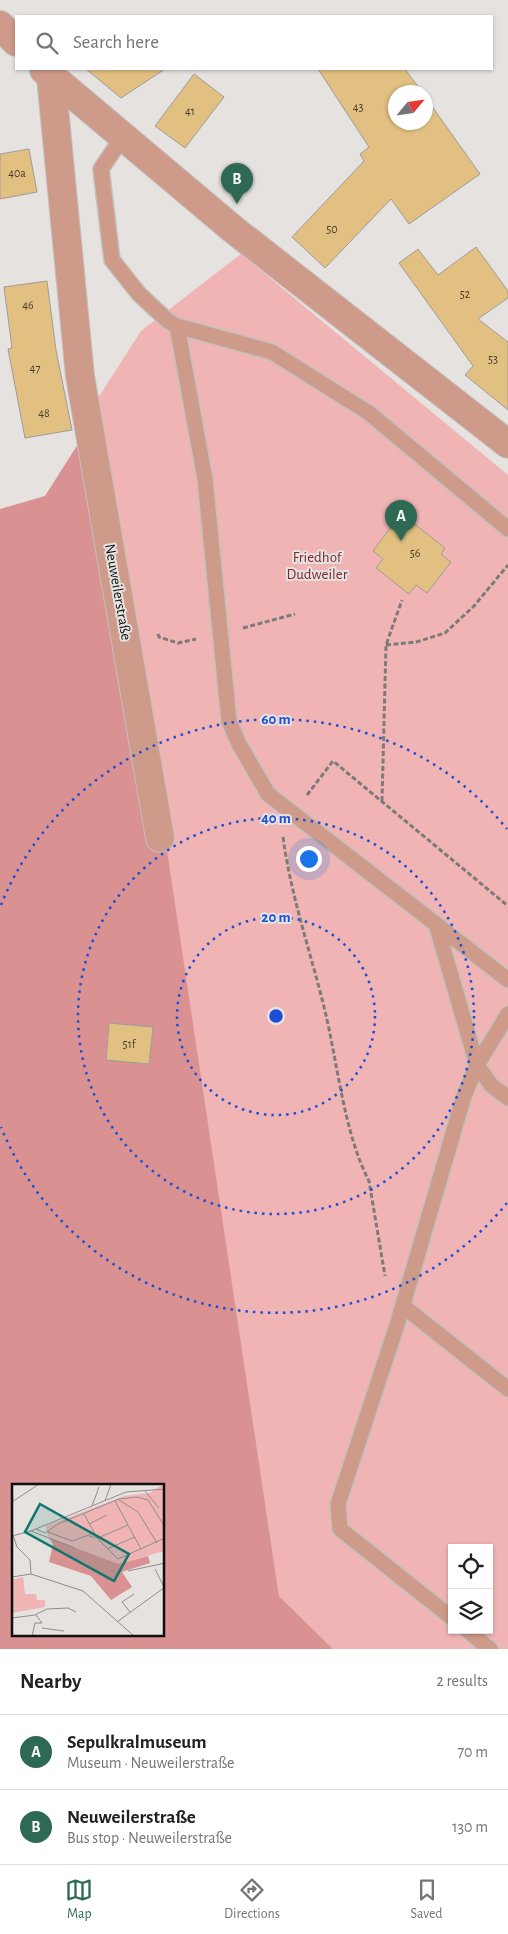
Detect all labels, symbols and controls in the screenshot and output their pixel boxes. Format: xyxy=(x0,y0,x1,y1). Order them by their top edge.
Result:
search box xyxy=(15,15,493,70)
icon: search xyxy=(33,29,61,57)
text: Search here xyxy=(73,33,159,52)
north arrow xyxy=(388,85,433,130)
house number: 43 xyxy=(353,101,363,113)
house number: 41 xyxy=(185,105,195,117)
pin: B xyxy=(221,163,253,204)
house number: 40a xyxy=(8,167,26,179)
house number: 50 xyxy=(326,223,338,235)
house number: 52 xyxy=(460,288,471,300)
house number: 46 xyxy=(22,299,34,311)
house number: 53 xyxy=(488,353,498,365)
house number: 47 xyxy=(30,362,40,374)
house number: 48 xyxy=(38,407,50,419)
pin: A xyxy=(385,500,417,541)
street label: Neuweilerstraße xyxy=(102,543,134,641)
house number: 56 xyxy=(410,547,421,559)
park label: Friedhof Dudweiler xyxy=(287,550,348,582)
text: 60 m xyxy=(261,712,291,727)
text: 40 m xyxy=(261,811,291,826)
your location xyxy=(296,846,322,872)
text: 20 m xyxy=(261,910,291,925)
centre of rings xyxy=(267,1007,285,1025)
house number: 51f xyxy=(123,1038,137,1050)
inset map xyxy=(12,1484,165,1636)
map controls xyxy=(448,1544,493,1634)
button: locate xyxy=(448,1544,493,1589)
button: layers xyxy=(448,1589,493,1634)
text: Nearby xyxy=(20,1671,81,1692)
text: 2 results xyxy=(436,1673,488,1689)
text: Sepulkralmuseum xyxy=(67,1733,207,1752)
text: A xyxy=(31,1744,41,1760)
text: 70 m xyxy=(457,1744,488,1760)
text: Museum · Neuweilerstraße xyxy=(67,1755,234,1771)
text: Neuweilerstraße xyxy=(67,1808,196,1827)
text: B xyxy=(31,1819,41,1835)
text: 130 m xyxy=(452,1819,488,1835)
text: Bus stop · Neuweilerstraße xyxy=(67,1830,232,1846)
tab: Map xyxy=(65,1876,93,1923)
tab: Directions xyxy=(224,1876,280,1923)
tab: Saved xyxy=(411,1876,443,1923)

